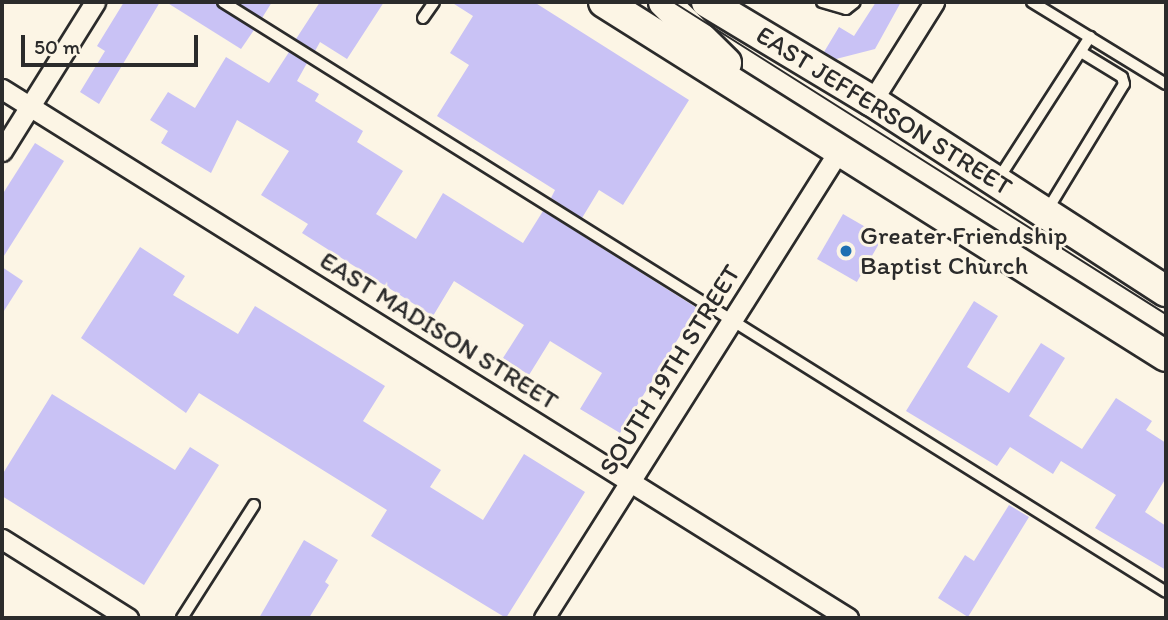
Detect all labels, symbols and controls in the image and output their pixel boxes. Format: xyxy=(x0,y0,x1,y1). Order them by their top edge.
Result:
street label: EAST JEFFERSON STREET xyxy=(750,19,1018,203)
scale bar xyxy=(24,21,201,65)
text: 50 m xyxy=(34,34,80,59)
place label: Greater Friendship Baptist Church xyxy=(860,220,1068,282)
marker: Greater Friendship Baptist Church xyxy=(838,243,854,259)
street label: EAST MADISON STREET xyxy=(315,246,563,416)
street label: SOUTH 19TH STREET xyxy=(593,259,747,481)

